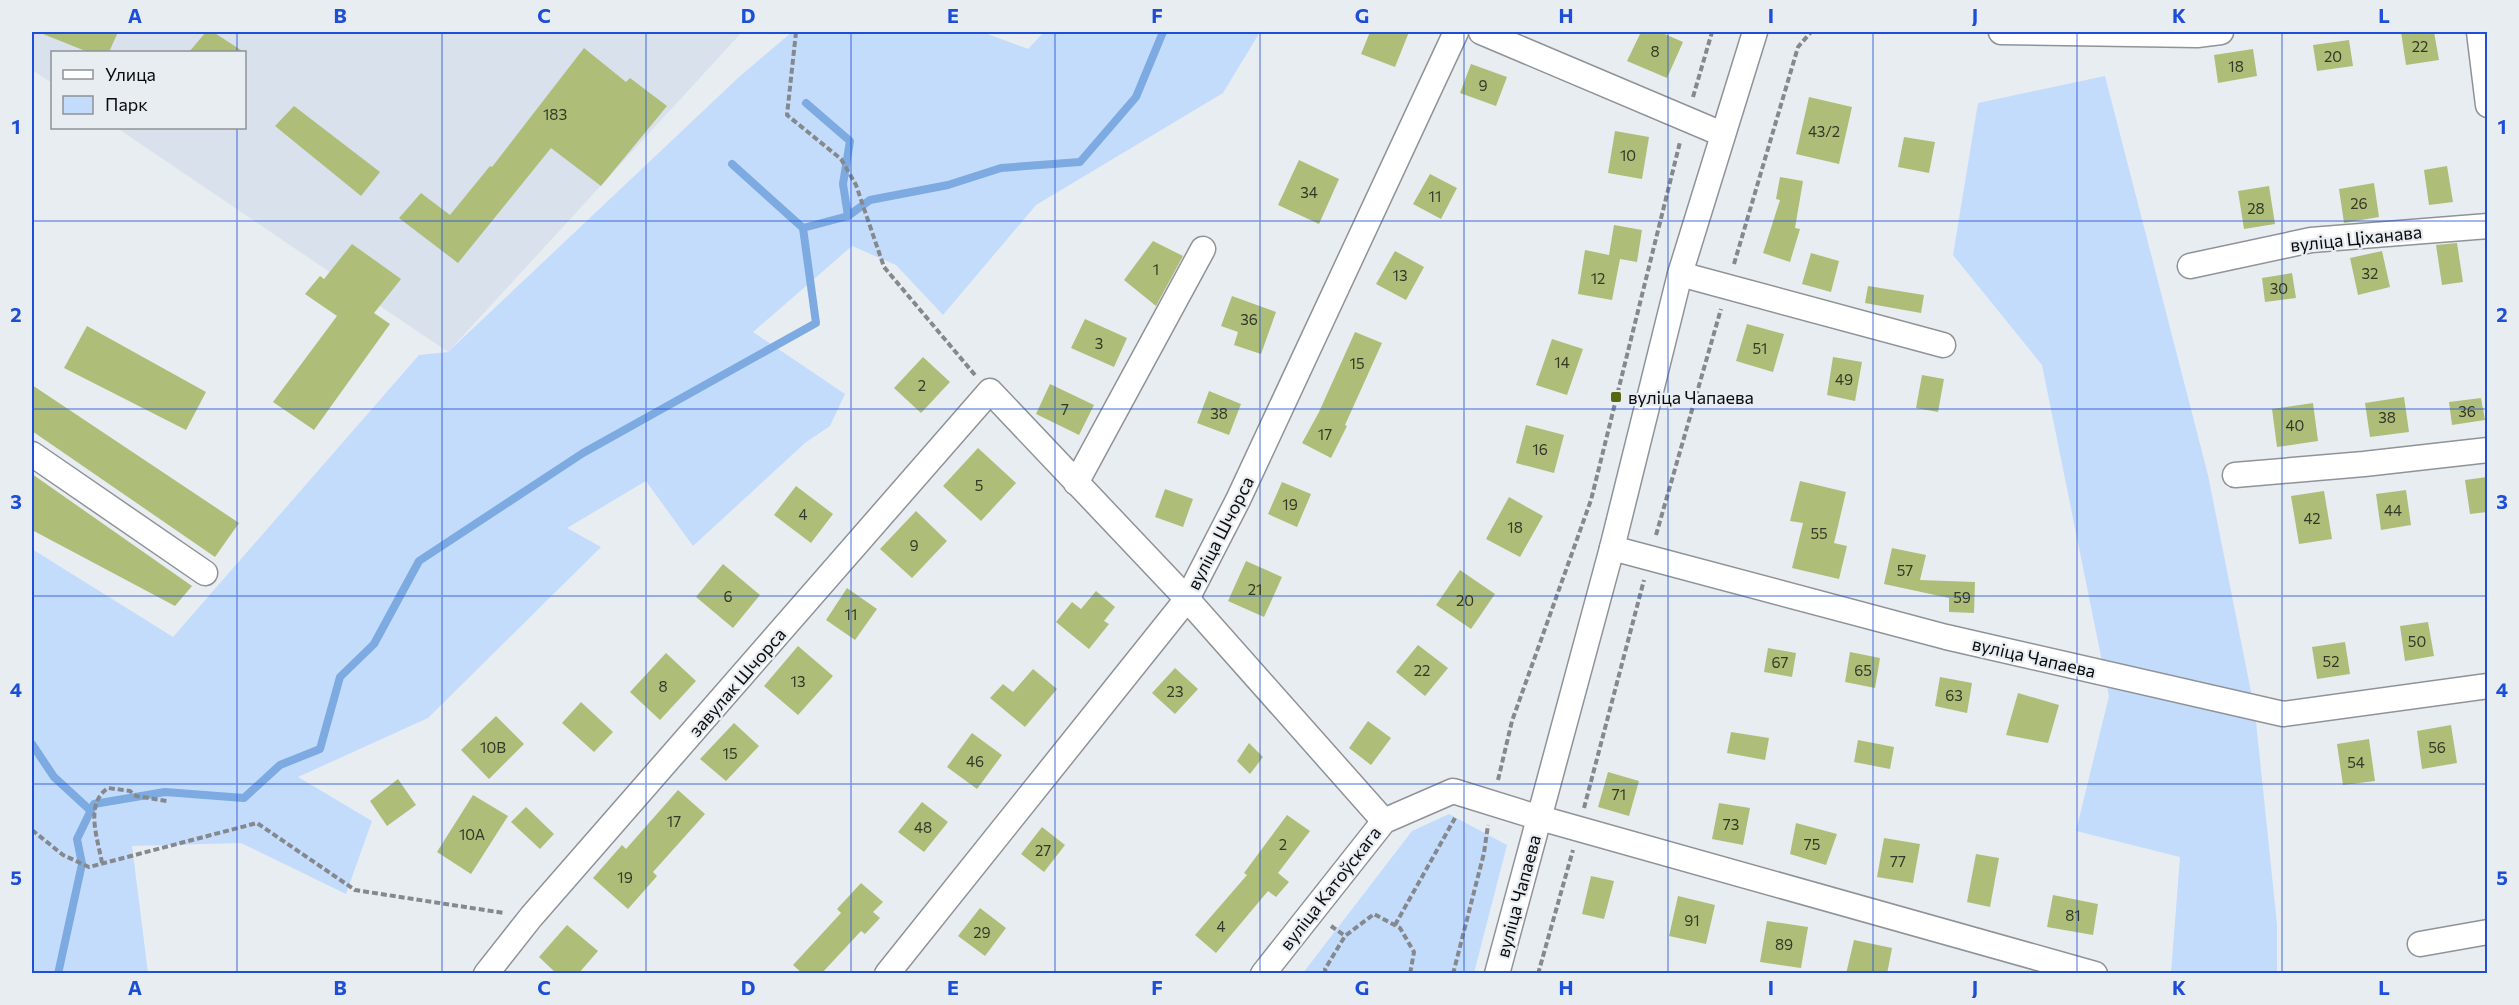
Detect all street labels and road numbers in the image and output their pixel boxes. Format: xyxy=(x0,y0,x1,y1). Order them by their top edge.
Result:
street label: вуліца Ціханава xyxy=(2289,220,2423,256)
street label: вуліца Шчорса xyxy=(1182,473,1258,593)
street label: завулак Шчорса xyxy=(684,623,790,741)
street label: вуліца Чапаева xyxy=(1970,632,2098,682)
street label: вуліца Катоўскага xyxy=(1275,822,1385,954)
street label: вуліца Чапаева xyxy=(1491,832,1545,960)

